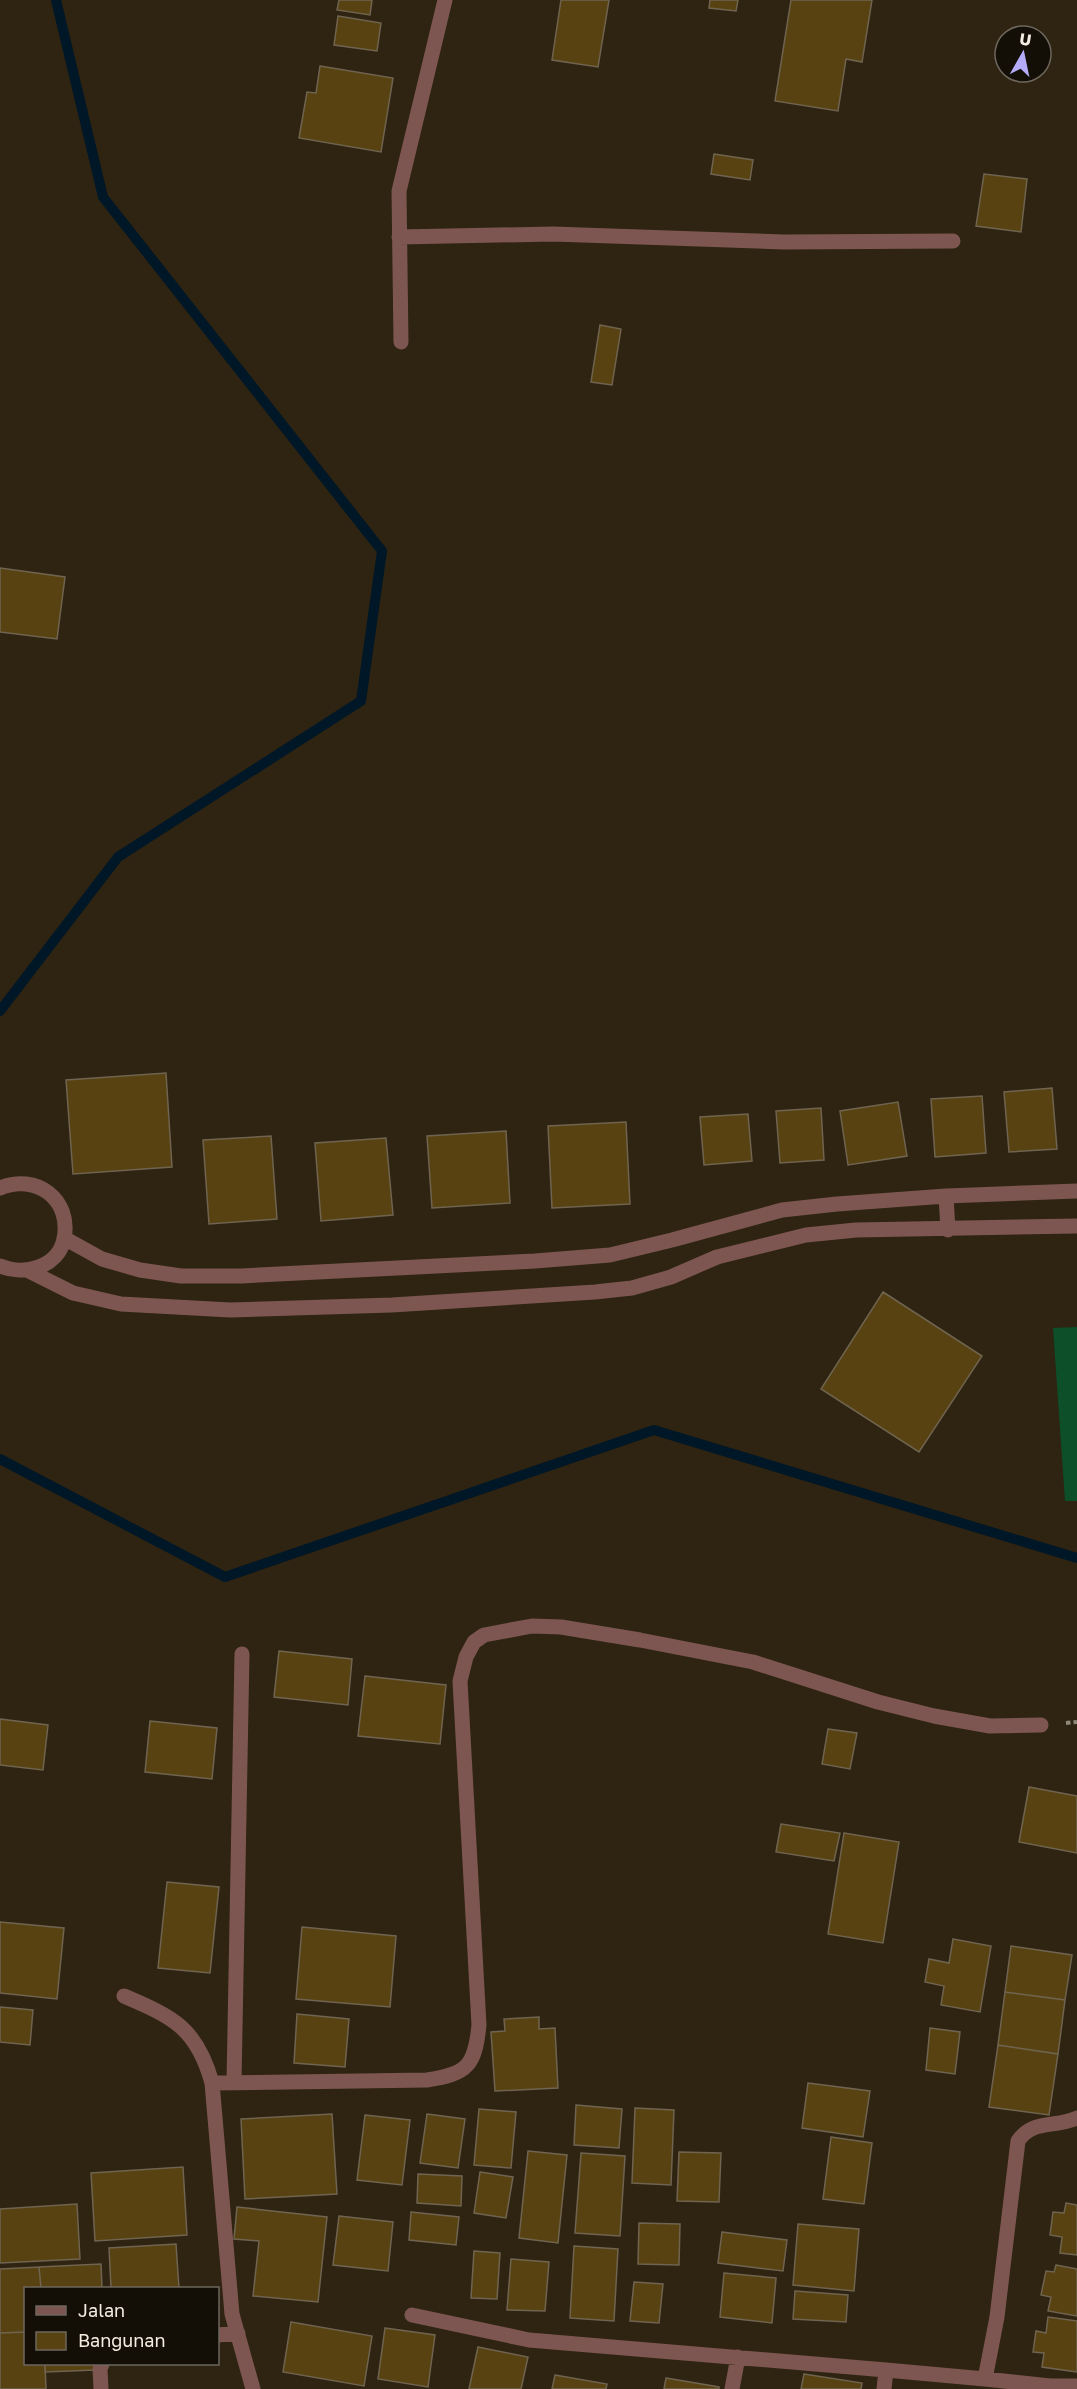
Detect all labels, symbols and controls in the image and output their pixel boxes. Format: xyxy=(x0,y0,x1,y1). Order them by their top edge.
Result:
north arrow xyxy=(993,24,1053,84)
text: U xyxy=(1018,28,1033,50)
legend xyxy=(24,2287,219,2365)
text: Jalan xyxy=(78,2299,125,2321)
text: Bangunan xyxy=(78,2329,166,2351)

